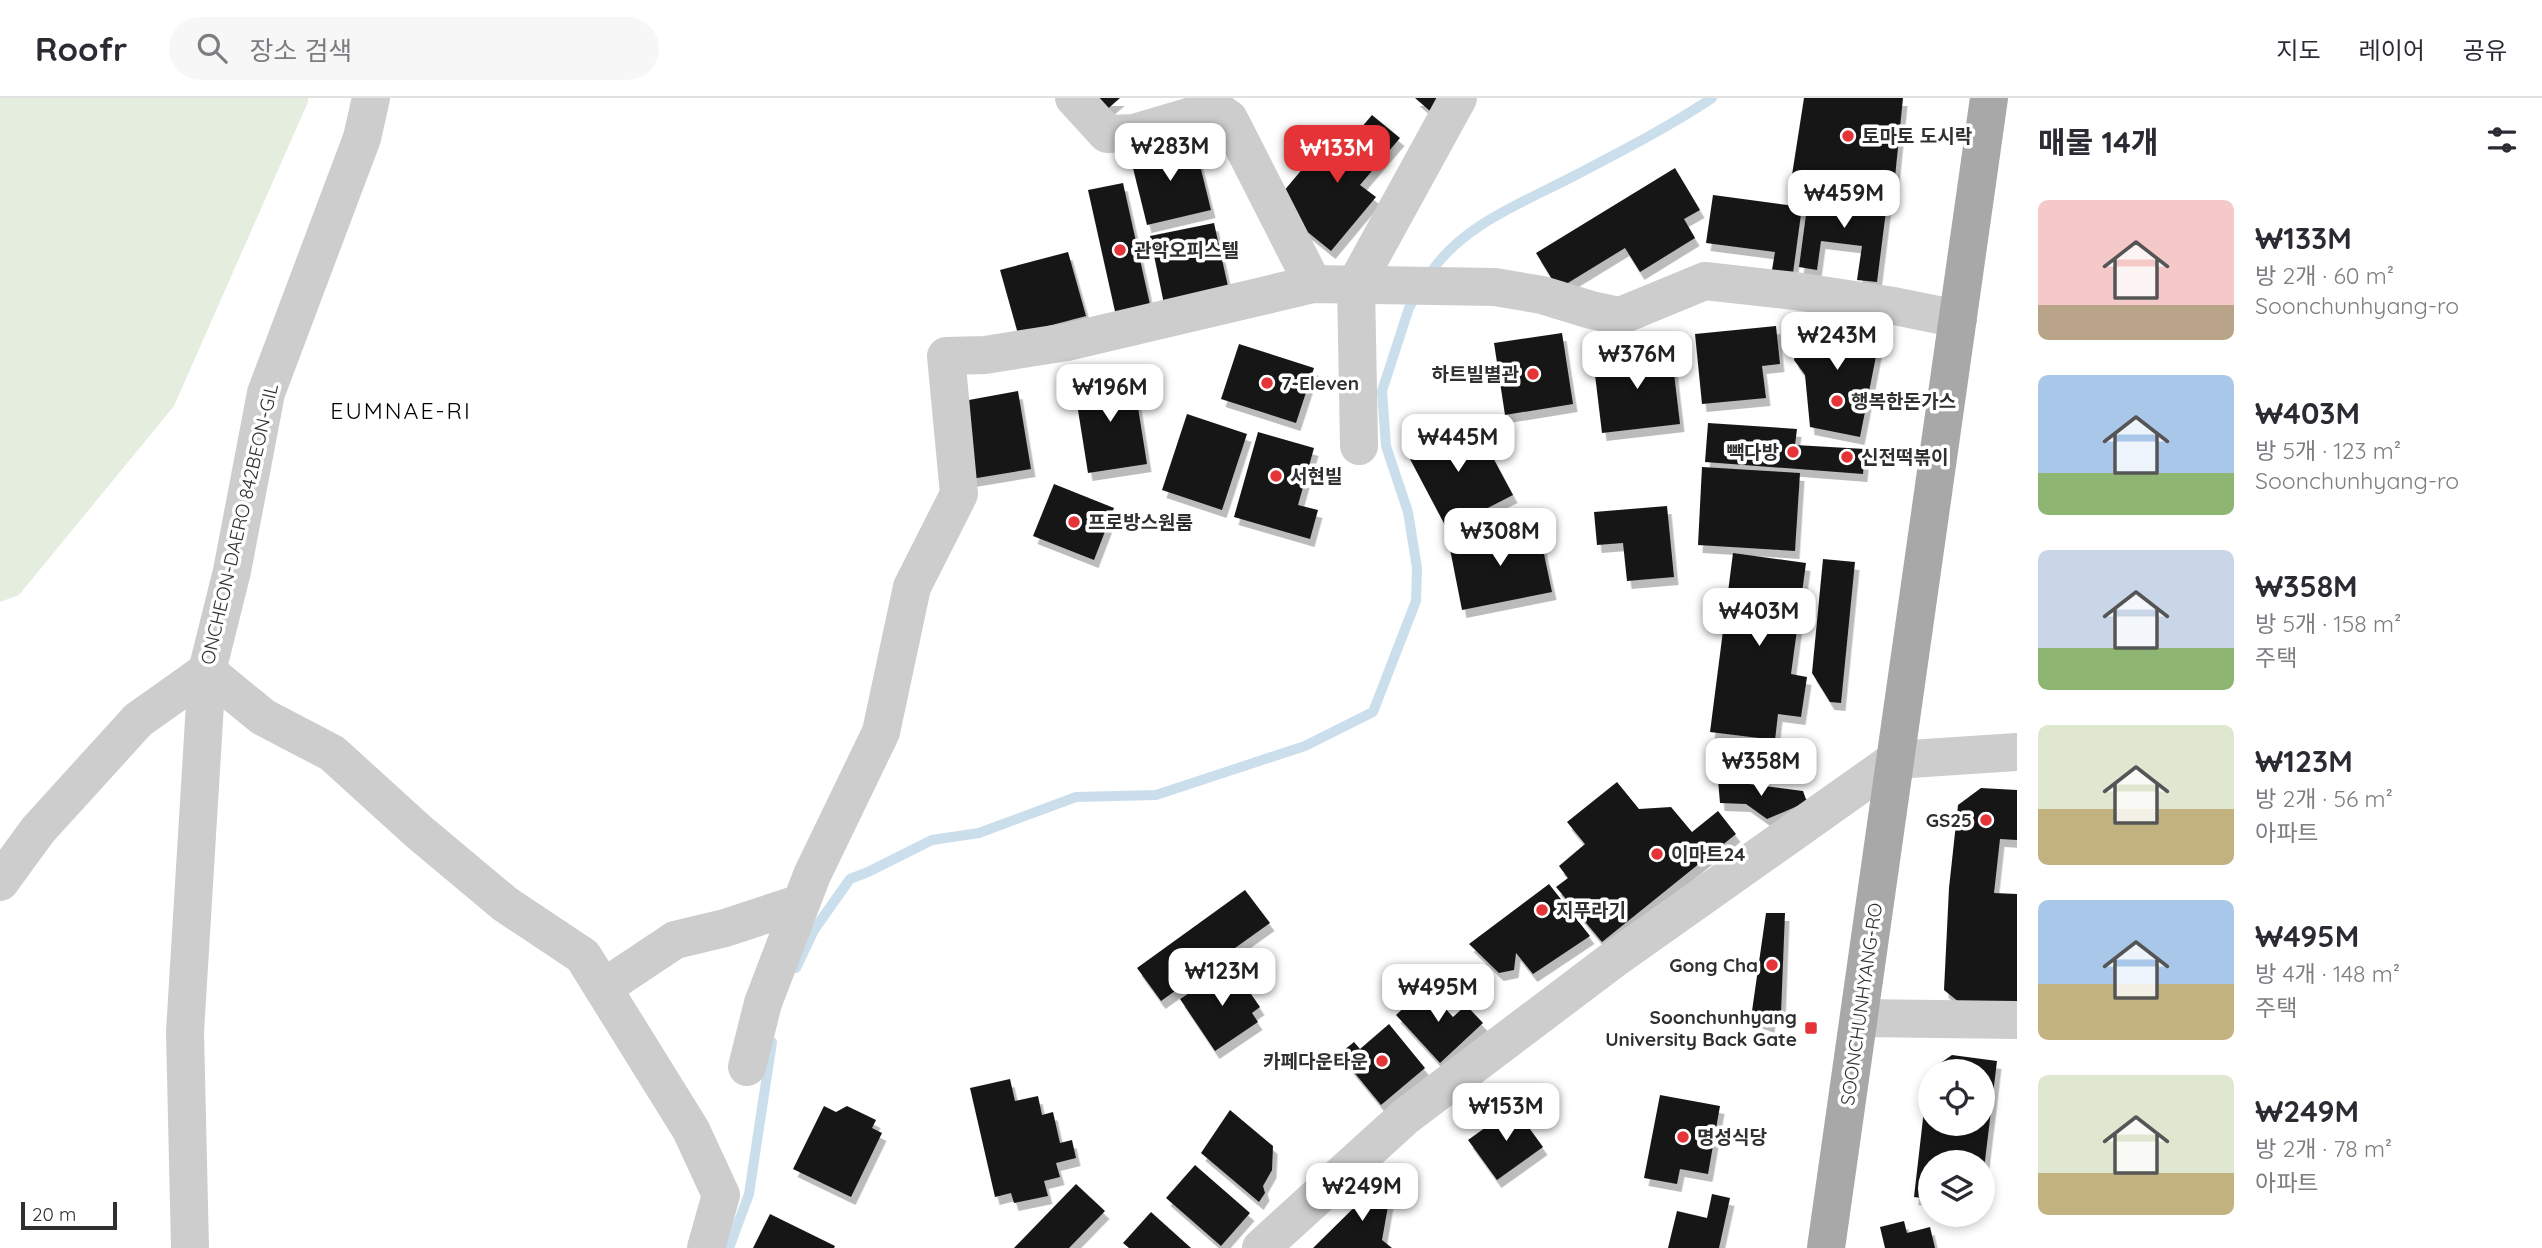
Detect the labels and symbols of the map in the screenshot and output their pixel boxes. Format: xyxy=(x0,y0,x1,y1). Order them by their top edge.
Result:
pin: ₩283M xyxy=(1121,123,1219,183)
place label: 토마토 도시락 xyxy=(1862,124,1972,148)
pin: ₩133M xyxy=(1288,126,1386,185)
marker: 토마토 도시락 xyxy=(1840,128,1856,144)
pin: ₩459M xyxy=(1795,170,1893,230)
place label: 관악오피스텔 xyxy=(1134,238,1239,262)
marker: 관악오피스텔 xyxy=(1112,242,1128,258)
pin: ₩243M xyxy=(1788,313,1886,372)
pin: ₩376M xyxy=(1588,331,1686,391)
place label: 하트빌별관 xyxy=(1432,362,1520,386)
pin: ₩196M xyxy=(1061,364,1159,424)
marker: 하트빌별관 xyxy=(1525,366,1541,382)
place label: 7-Eleven xyxy=(1281,371,1359,395)
marker: 7-Eleven xyxy=(1259,375,1275,391)
street label: ONCHEON-DAERO 842BEON-GIL xyxy=(195,381,283,667)
place label: 행복한돈가스 xyxy=(1851,389,1956,413)
marker: 행복한돈가스 xyxy=(1829,393,1845,409)
district label: EUMNAE-RI xyxy=(330,396,472,425)
pin: ₩445M xyxy=(1409,414,1507,474)
place label: 빽다방 xyxy=(1727,440,1780,464)
marker: 빽다방 xyxy=(1785,444,1801,460)
place label: 신전떡볶이 xyxy=(1861,445,1948,469)
marker: 신전떡볶이 xyxy=(1839,449,1855,465)
place label: 서현빌 xyxy=(1290,464,1342,488)
marker: 서현빌 xyxy=(1268,468,1284,484)
pin: ₩308M xyxy=(1451,508,1549,568)
place label: 프로방스원룸 xyxy=(1088,510,1193,534)
marker: 프로방스원룸 xyxy=(1066,514,1082,530)
pin: ₩403M xyxy=(1710,588,1808,648)
pin: ₩358M xyxy=(1712,738,1810,798)
place label: GS25 xyxy=(1926,808,1972,832)
marker: GS25 xyxy=(1978,812,1994,828)
place label: 이마트24 xyxy=(1671,842,1745,866)
marker: 이마트24 xyxy=(1649,846,1665,862)
place label: 지푸라기 xyxy=(1556,898,1626,922)
street label: SOONCHUNHYANG-RO xyxy=(1835,901,1887,1107)
marker: 지푸라기 xyxy=(1534,902,1550,918)
pin: ₩123M xyxy=(1173,948,1271,1008)
place label: Gong Cha xyxy=(1669,953,1758,977)
marker: Gong Cha xyxy=(1764,957,1780,973)
pin: ₩495M xyxy=(1389,964,1487,1024)
place label: Soonchunhyang University Back Gate xyxy=(1605,1005,1797,1051)
marker: Soonchunhyang University Back Gate xyxy=(1803,1020,1819,1036)
place label: 카페다운타운 xyxy=(1263,1049,1368,1073)
marker: 카페다운타운 xyxy=(1374,1053,1390,1069)
pin: ₩153M xyxy=(1457,1084,1555,1143)
place label: 명성식당 xyxy=(1697,1125,1767,1149)
marker: 명성식당 xyxy=(1675,1129,1691,1145)
pin: ₩249M xyxy=(1313,1164,1411,1223)
scale bar xyxy=(21,1199,117,1231)

